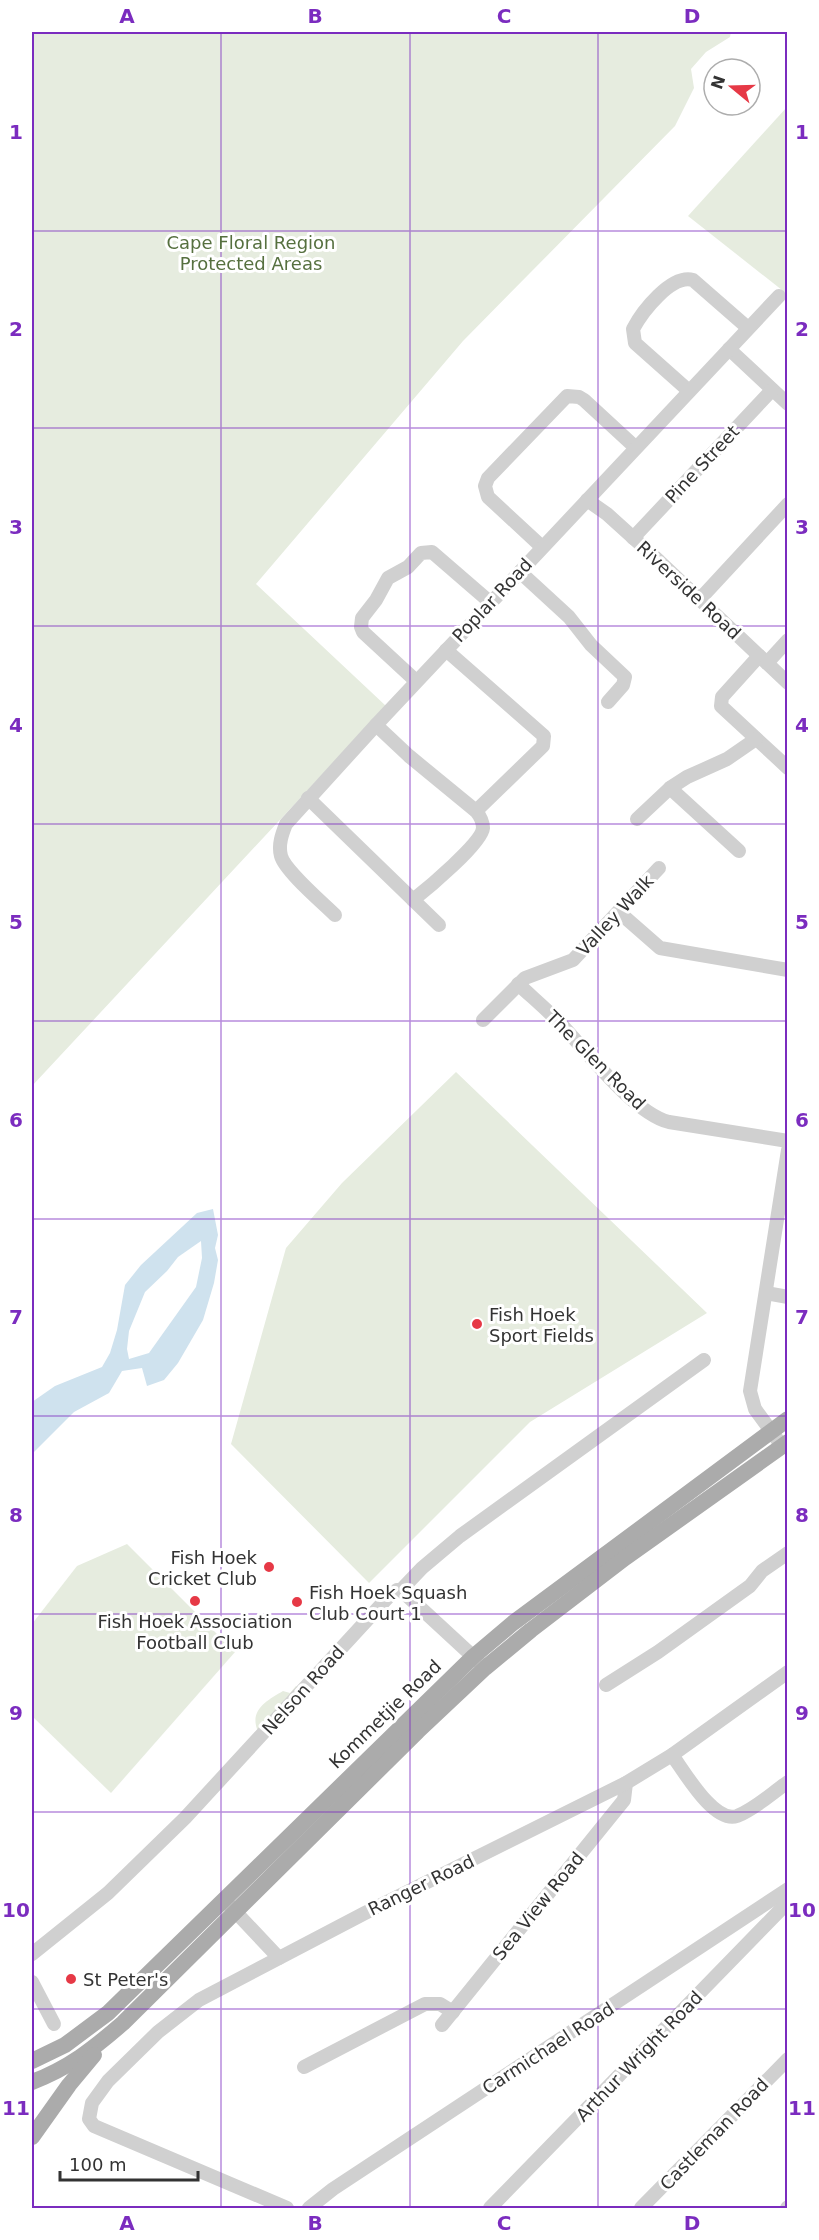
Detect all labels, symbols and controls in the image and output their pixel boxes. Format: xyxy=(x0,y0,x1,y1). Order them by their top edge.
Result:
text: A xyxy=(119,4,135,28)
text: B xyxy=(307,4,323,28)
text: C xyxy=(497,4,511,28)
text: D xyxy=(684,4,700,28)
north arrow xyxy=(702,57,762,117)
text: N xyxy=(707,73,729,92)
text: 1 xyxy=(9,120,23,144)
text: 1 xyxy=(795,120,809,144)
park label: Cape Floral Region Protected Areas xyxy=(167,232,335,274)
text: 2 xyxy=(9,317,23,341)
text: 2 xyxy=(795,317,809,341)
street label: Pine Street xyxy=(661,421,743,507)
text: 3 xyxy=(9,515,23,539)
text: 3 xyxy=(795,515,809,539)
street label: Riverside Road xyxy=(633,536,745,644)
street label: Poplar Road xyxy=(448,554,536,646)
text: 4 xyxy=(9,713,23,737)
text: 4 xyxy=(795,713,809,737)
street label: Valley Walk xyxy=(572,870,658,960)
text: 5 xyxy=(9,910,23,934)
text: 5 xyxy=(795,910,809,934)
street label: The Glen Road xyxy=(541,1005,650,1114)
text: 6 xyxy=(9,1108,23,1132)
text: 6 xyxy=(795,1108,809,1132)
place label: Fish Hoek Sport Fields xyxy=(489,1304,594,1346)
text: 7 xyxy=(9,1305,23,1329)
text: 7 xyxy=(795,1305,809,1329)
marker: Fish Hoek Sport Fields xyxy=(470,1317,484,1331)
text: 8 xyxy=(9,1503,23,1527)
text: 8 xyxy=(795,1503,809,1527)
place label: Fish Hoek Cricket Club xyxy=(148,1547,258,1589)
marker: Fish Hoek Cricket Club xyxy=(262,1560,276,1574)
place label: Fish Hoek Squash Club Court 1 xyxy=(309,1582,467,1624)
marker: Fish Hoek Association Football Club xyxy=(188,1594,202,1608)
marker: Fish Hoek Squash Club Court 1 xyxy=(290,1595,304,1609)
place label: Fish Hoek Association Football Club xyxy=(98,1611,292,1653)
street label: Nelson Road xyxy=(258,1641,348,1739)
street label: Kommetjie Road xyxy=(325,1655,445,1773)
text: 9 xyxy=(9,1701,23,1725)
text: 9 xyxy=(795,1701,809,1725)
street label: Sea View Road xyxy=(488,1848,588,1964)
street label: Ranger Road xyxy=(365,1850,477,1920)
text: 10 xyxy=(2,1898,30,1922)
text: 10 xyxy=(788,1898,816,1922)
place label: St Peter's xyxy=(83,1969,168,1990)
marker: St Peter's xyxy=(64,1972,78,1986)
street label: Arthur Wright Road xyxy=(571,1987,707,2125)
street label: Carmichael Road xyxy=(478,1998,618,2098)
street label: Castleman Road xyxy=(655,2074,773,2194)
text: 11 xyxy=(2,2096,30,2120)
text: 11 xyxy=(788,2096,816,2120)
scale bar xyxy=(60,2144,198,2182)
text: 100 m xyxy=(69,2154,127,2175)
text: A xyxy=(119,2211,135,2235)
text: B xyxy=(307,2211,323,2235)
text: C xyxy=(497,2211,511,2235)
text: D xyxy=(684,2211,700,2235)

